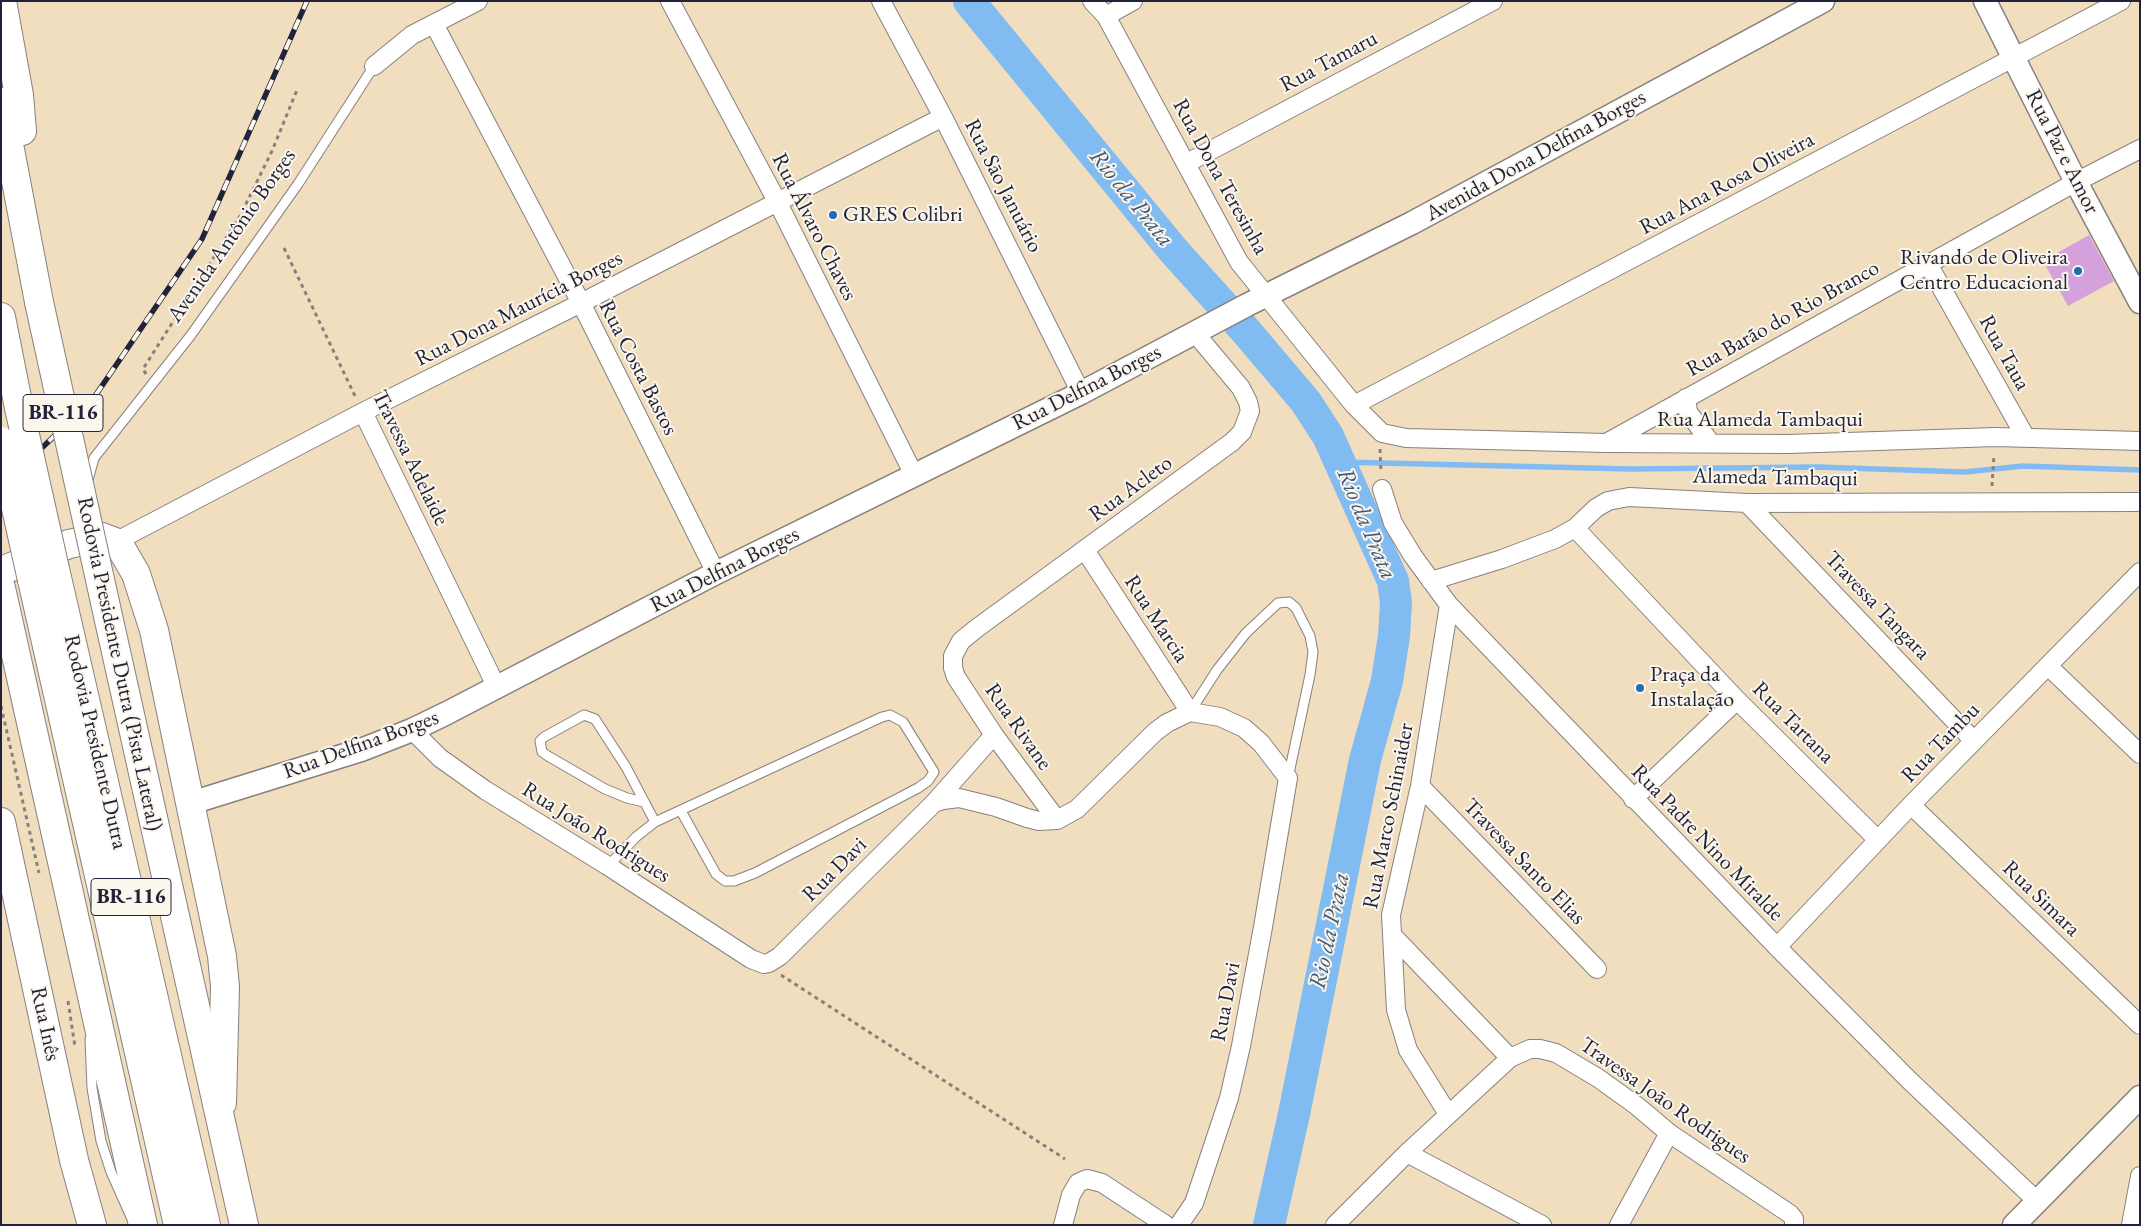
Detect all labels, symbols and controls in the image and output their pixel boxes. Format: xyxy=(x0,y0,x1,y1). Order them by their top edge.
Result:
street label: Rua Tamaru xyxy=(1276,25,1382,99)
street label: Avenida Dona Delfina Borges xyxy=(1421,84,1651,228)
street label: Rua Paz e Amor xyxy=(2019,85,2105,219)
street label: Rua Dona Teresinha xyxy=(1166,95,1274,259)
street label: Rua Sāo Januário xyxy=(958,115,1048,257)
street label: Rua Ana Rosa Oliveira xyxy=(1635,127,1819,241)
water label: Rio da Prata xyxy=(1083,143,1179,253)
street label: Avenida Antônio Borges xyxy=(162,144,302,328)
street label: Rua Álvaro Chaves xyxy=(766,149,862,305)
place label: GRES Colibri xyxy=(843,202,963,228)
marker: GRES Colibri xyxy=(827,209,839,221)
street label: Rua Dona Maurícia Borges xyxy=(411,245,627,373)
place label: Rivando de Oliveira Centro Educacional xyxy=(1900,245,2068,296)
street label: Rua Barão do Rio Branco xyxy=(1682,255,1884,383)
marker: Rivando de Oliveira Centro Educacional xyxy=(2072,265,2084,277)
street label: Rua Costa Bastos xyxy=(593,296,683,440)
street label: Rua Taua xyxy=(1973,311,2035,395)
street label: Rua Delfina Borges xyxy=(1008,339,1166,437)
street label: Travessa Adelaide xyxy=(366,386,454,530)
road number: BR-116 xyxy=(23,394,103,432)
street label: Rua Alameda Tambaqui xyxy=(1657,407,1863,433)
street label: Rua Acleto xyxy=(1084,450,1178,528)
street label: Alameda Tambaqui xyxy=(1692,463,1858,493)
water label: Rio da Prata xyxy=(1330,464,1402,584)
street label: Rodovia Presidente Dutra (Pista Lateral) xyxy=(71,494,167,834)
street label: Rua Delfina Borges xyxy=(646,521,804,619)
street label: Travessa Tangara xyxy=(1819,546,1935,666)
street label: Rua Marcia xyxy=(1118,570,1194,668)
street label: Rodovia Presidente Dutra xyxy=(57,632,133,852)
place label: Praça da Instalação xyxy=(1650,662,1734,714)
street label: Rua Tartana xyxy=(1747,677,1839,769)
street label: Rua Rivane xyxy=(979,679,1057,775)
marker: Praça da Instalação xyxy=(1634,682,1646,694)
street label: Rua Tambu xyxy=(1896,697,1986,789)
street label: Rua Delfina Borges xyxy=(280,705,442,785)
street label: Rua Marco Schinaider xyxy=(1358,721,1420,911)
street label: Rua Padre Nino Miralde xyxy=(1625,759,1789,927)
street label: Rua João Rodrigues xyxy=(517,777,675,889)
street label: Travessa Santo Elias xyxy=(1457,793,1591,931)
street label: Rua Davi xyxy=(797,832,873,908)
street label: Rua Simara xyxy=(1997,855,2085,943)
water label: Rio da Prata xyxy=(1304,870,1356,992)
road number: BR-116 xyxy=(91,879,171,916)
street label: Rua Davi xyxy=(1205,960,1247,1044)
street label: Rua Inês xyxy=(24,984,66,1064)
street label: Travessa Joāo Rodrigues xyxy=(1574,1032,1756,1170)

